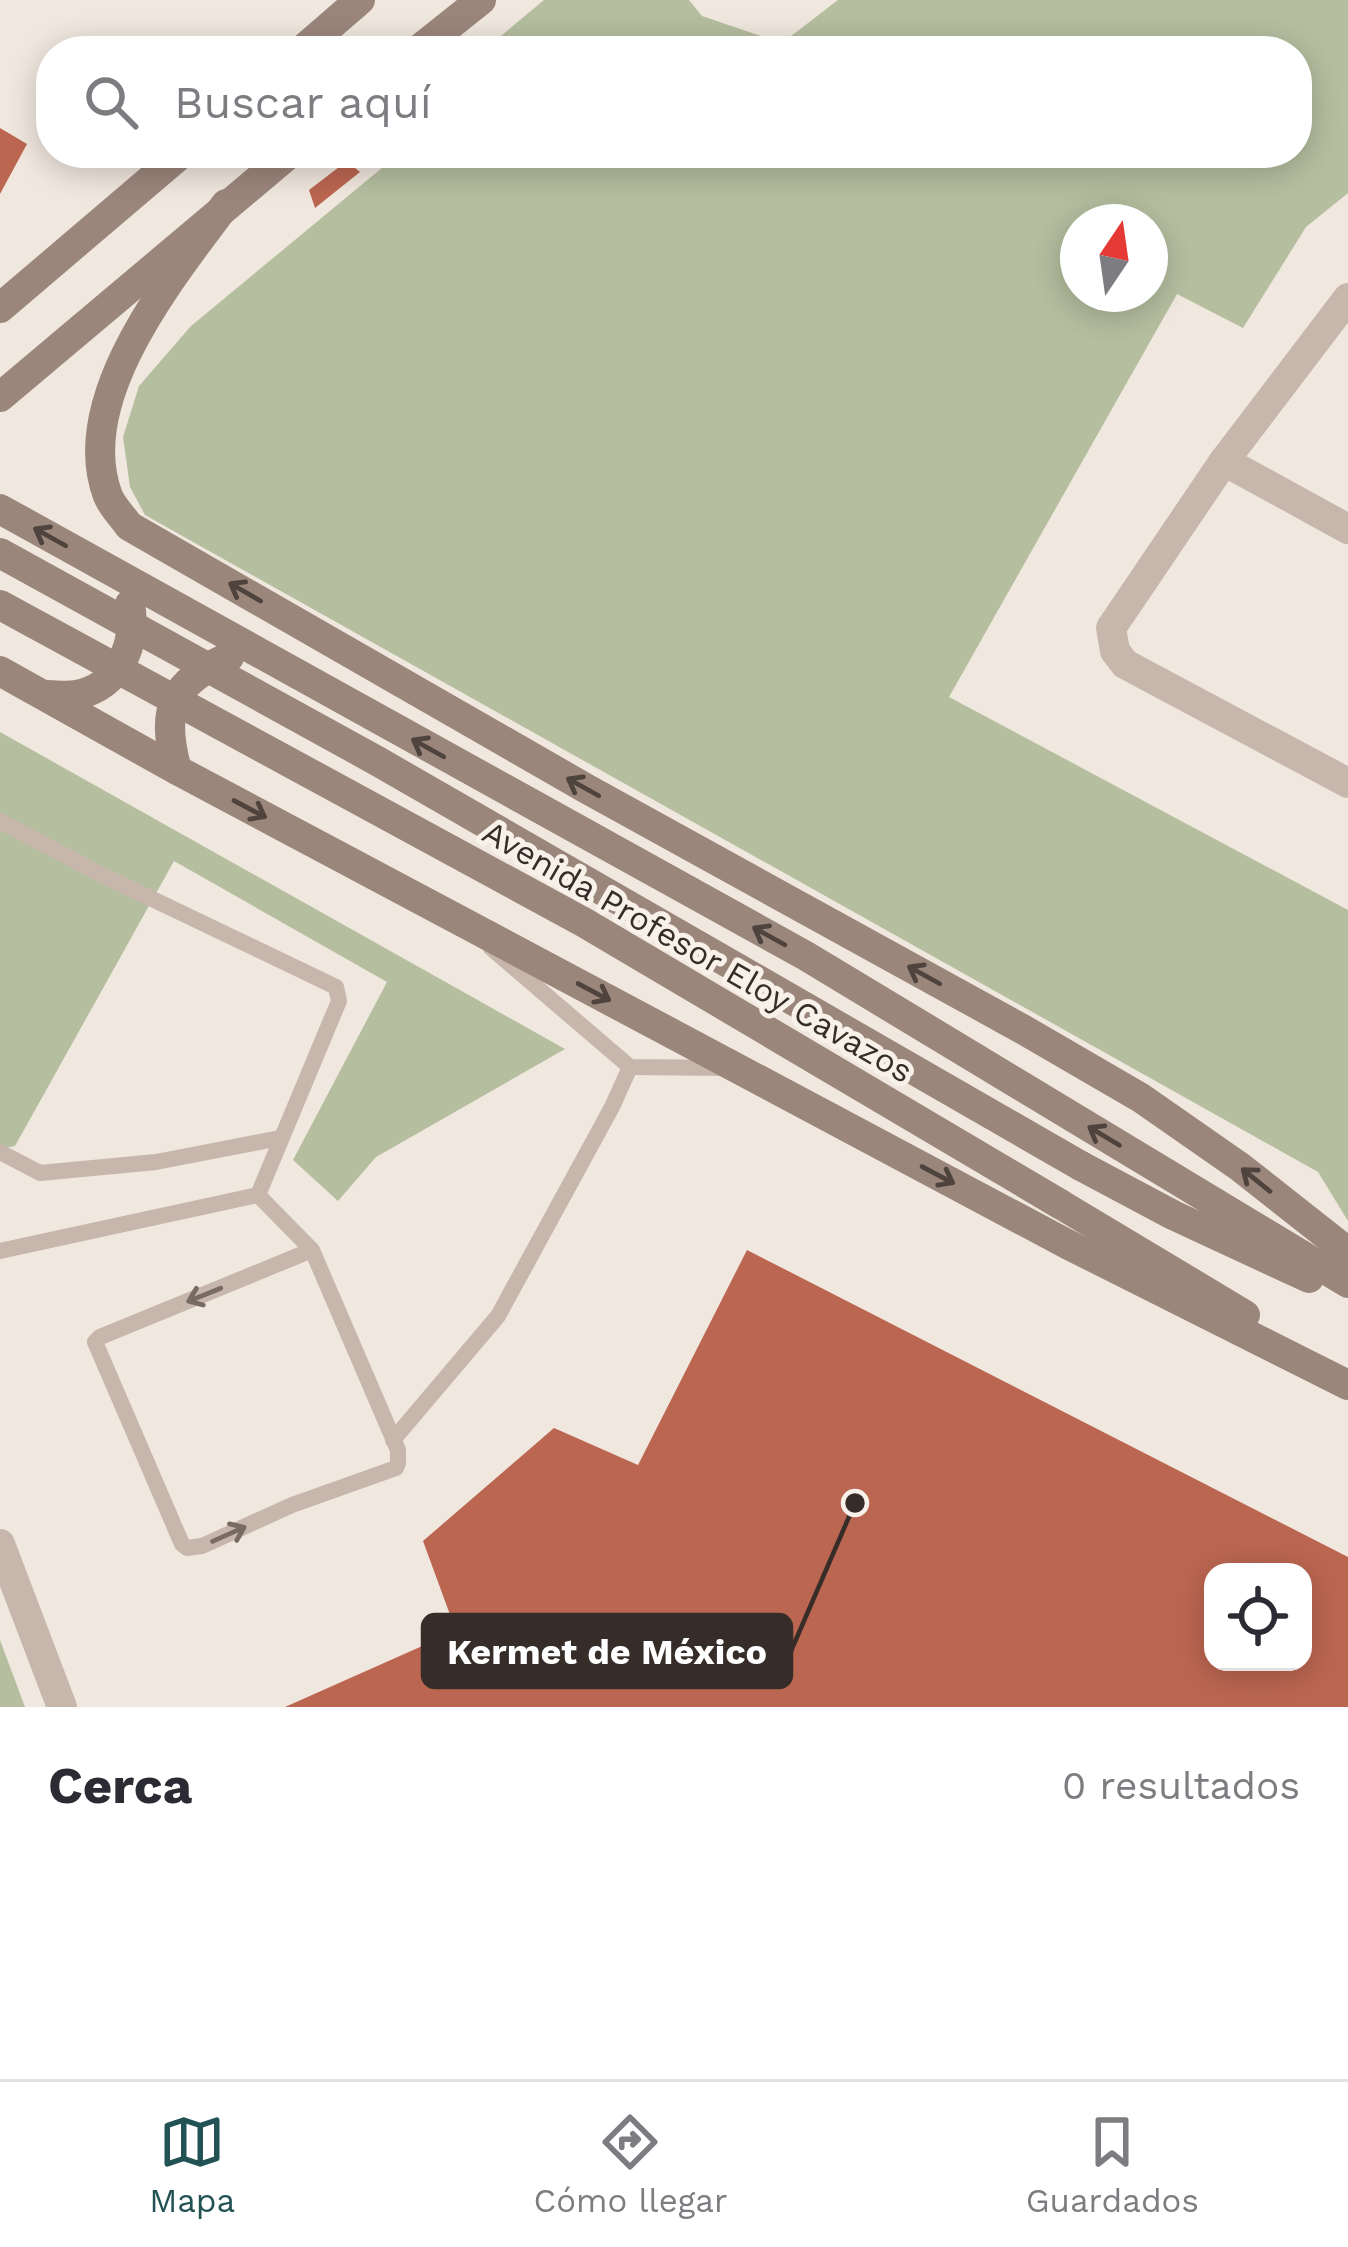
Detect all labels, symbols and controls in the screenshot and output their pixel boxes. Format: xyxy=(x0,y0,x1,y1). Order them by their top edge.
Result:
search box xyxy=(36,36,1312,168)
icon: search xyxy=(78,69,144,135)
text: Buscar aquí xyxy=(174,76,432,129)
north arrow xyxy=(1060,204,1168,312)
one-way arrow xyxy=(34,525,69,548)
one-way arrow xyxy=(228,579,263,603)
one-way arrow xyxy=(411,735,446,759)
one-way arrow xyxy=(566,774,601,798)
one-way arrow xyxy=(231,798,267,821)
street label: Avenida Profesor Eloy Cavazos xyxy=(476,812,920,1091)
one-way arrow xyxy=(753,924,788,947)
one-way arrow xyxy=(908,963,943,986)
one-way arrow xyxy=(576,981,611,1004)
one-way arrow xyxy=(1088,1124,1122,1148)
one-way arrow xyxy=(920,1164,955,1187)
one-way arrow xyxy=(1241,1167,1272,1194)
one-way arrow xyxy=(186,1286,223,1307)
one-way arrow xyxy=(210,1521,246,1543)
map controls xyxy=(1204,1563,1312,1671)
button: locate xyxy=(1204,1563,1312,1671)
callout: Kermet de México xyxy=(423,1615,791,1687)
text: Kermet de México xyxy=(447,1631,767,1673)
text: Cerca xyxy=(48,1756,192,1815)
text: 0 resultados xyxy=(1062,1763,1300,1808)
tab: Mapa xyxy=(149,2109,235,2220)
tab: Cómo llegar xyxy=(534,2109,727,2220)
tab: Guardados xyxy=(1026,2109,1199,2220)

